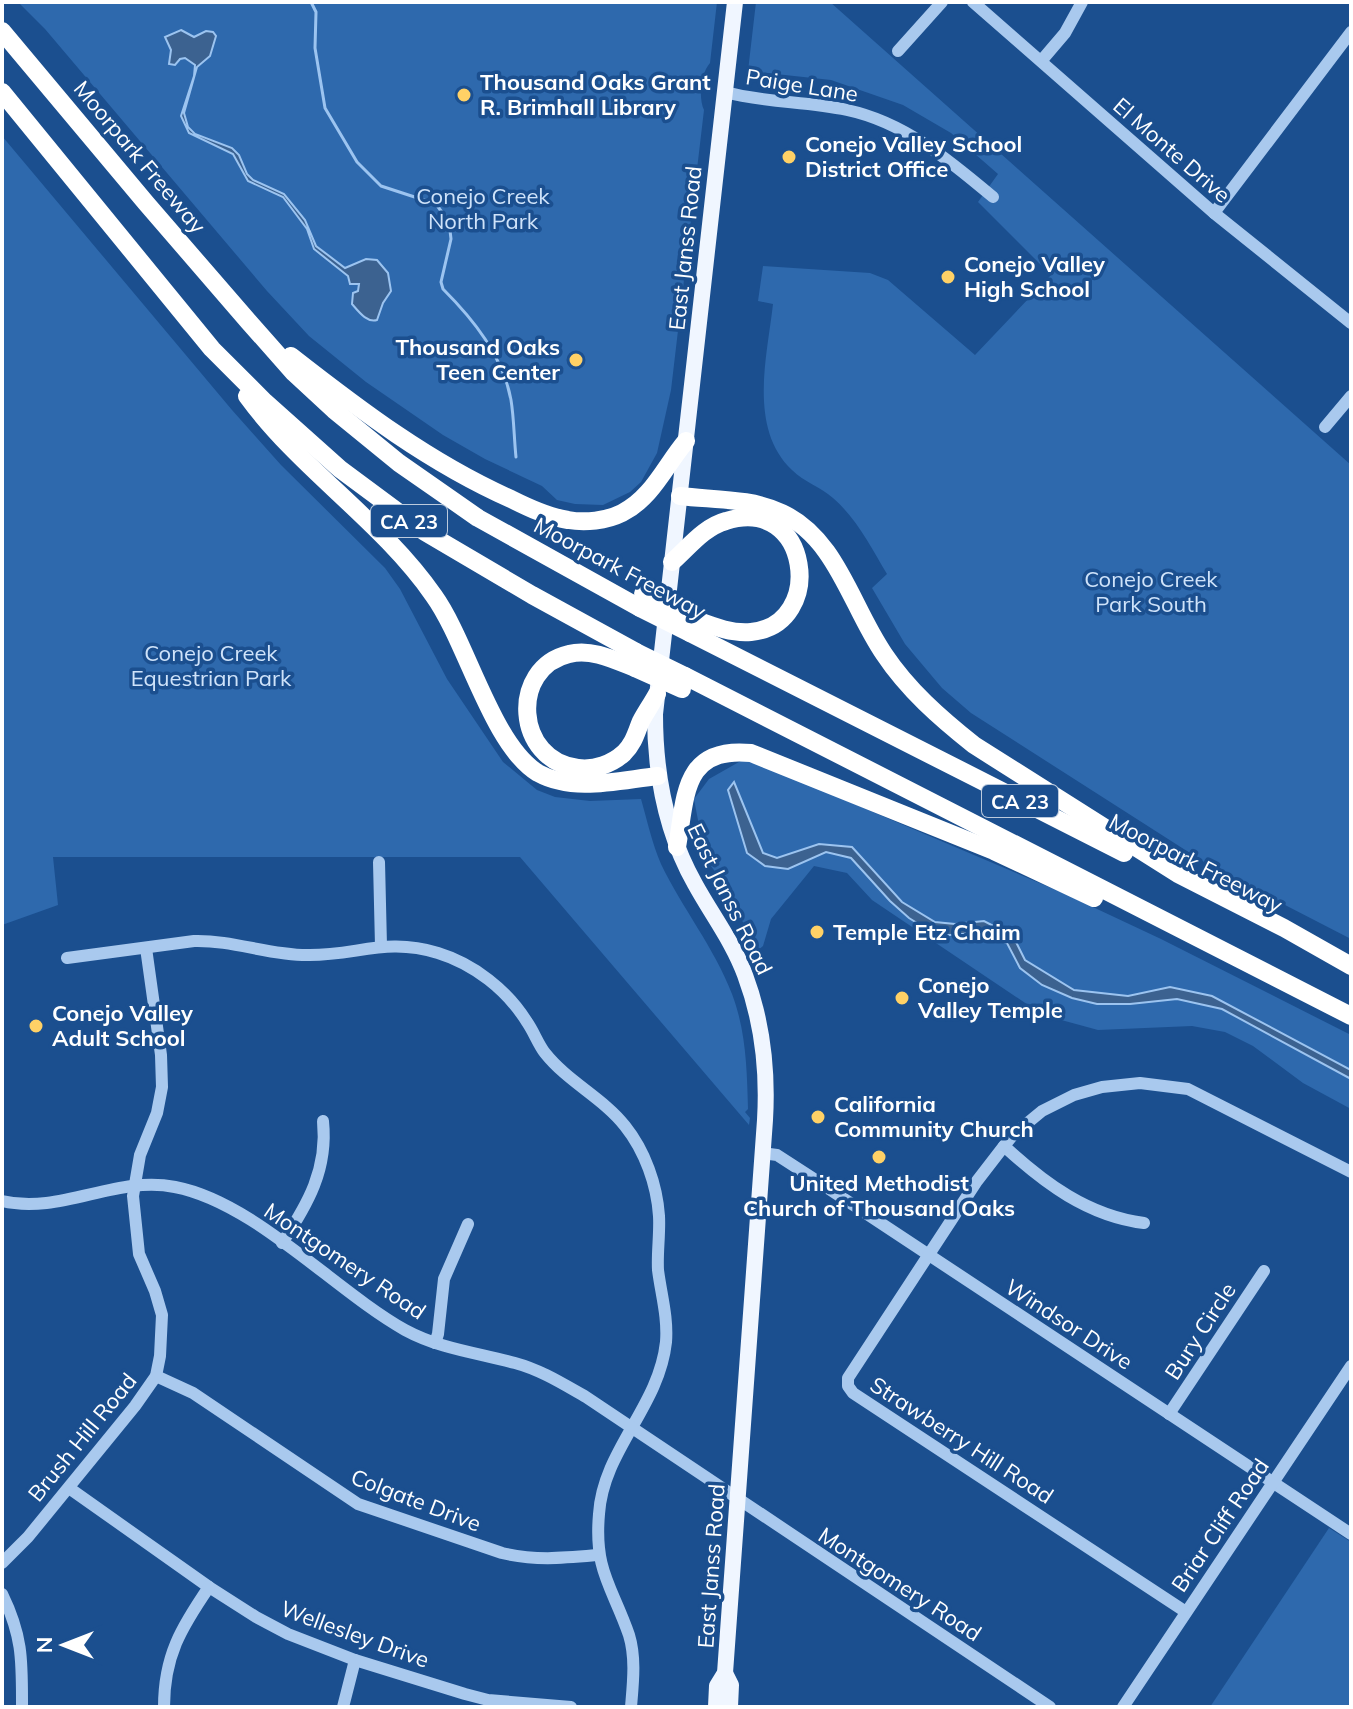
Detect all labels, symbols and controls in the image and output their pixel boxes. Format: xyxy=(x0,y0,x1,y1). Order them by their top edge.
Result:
street label: Paige Lane xyxy=(744,62,860,108)
place label: Thousand Oaks Grant R. Brimhall Library xyxy=(480,68,711,121)
street label: Moorpark Freeway xyxy=(68,75,212,239)
marker: Thousand Oaks Grant R. Brimhall Library xyxy=(455,86,473,104)
street label: El Monte Drive xyxy=(1107,91,1237,209)
place label: Conejo Valley School District Office xyxy=(805,130,1022,183)
marker: Conejo Valley School District Office xyxy=(780,148,798,166)
street label: East Janss Road xyxy=(662,164,708,332)
park label: Conejo Creek North Park xyxy=(416,182,550,235)
place label: Conejo Valley High School xyxy=(964,250,1105,303)
marker: Conejo Valley High School xyxy=(939,268,957,286)
place label: Thousand Oaks Teen Center xyxy=(395,333,560,386)
marker: Thousand Oaks Teen Center xyxy=(567,351,585,369)
road number: CA 23 xyxy=(371,505,447,537)
street label: Moorpark Freeway xyxy=(529,511,711,625)
park label: Conejo Creek Park South xyxy=(1084,565,1218,618)
park label: Conejo Creek Equestrian Park xyxy=(131,639,292,692)
road number: CA 23 xyxy=(982,785,1058,817)
street label: Moorpark Freeway xyxy=(1105,807,1288,919)
street label: East Janss Road xyxy=(681,819,779,979)
place label: Temple Etz Chaim xyxy=(833,918,1021,946)
marker: Temple Etz Chaim xyxy=(808,923,826,941)
place label: Conejo Valley Temple xyxy=(917,971,1063,1024)
marker: Conejo Valley Temple xyxy=(893,989,911,1007)
place label: Conejo Valley Adult School xyxy=(52,999,193,1052)
marker: Conejo Valley Adult School xyxy=(27,1017,45,1035)
place label: California Community Church xyxy=(834,1090,1034,1143)
marker: California Community Church xyxy=(809,1108,827,1126)
marker: United Methodist Church of Thousand Oaks xyxy=(870,1148,888,1166)
place label: United Methodist Church of Thousand Oaks xyxy=(743,1169,1015,1222)
street label: Montgomery Road xyxy=(259,1197,431,1325)
street label: Windsor Drive xyxy=(1000,1272,1138,1376)
street label: Bury Circle xyxy=(1158,1277,1242,1385)
street label: Brush Hill Road xyxy=(22,1367,142,1507)
street label: Strawberry Hill Road xyxy=(865,1370,1059,1510)
street label: Briar Cliff Road xyxy=(1165,1453,1275,1597)
street label: Colgate Drive xyxy=(347,1462,485,1538)
street label: East Janss Road xyxy=(691,1483,731,1649)
street label: Montgomery Road xyxy=(813,1521,987,1647)
street label: Wellesley Drive xyxy=(277,1594,433,1674)
north arrow xyxy=(24,1605,104,1685)
text: N xyxy=(30,1637,58,1653)

